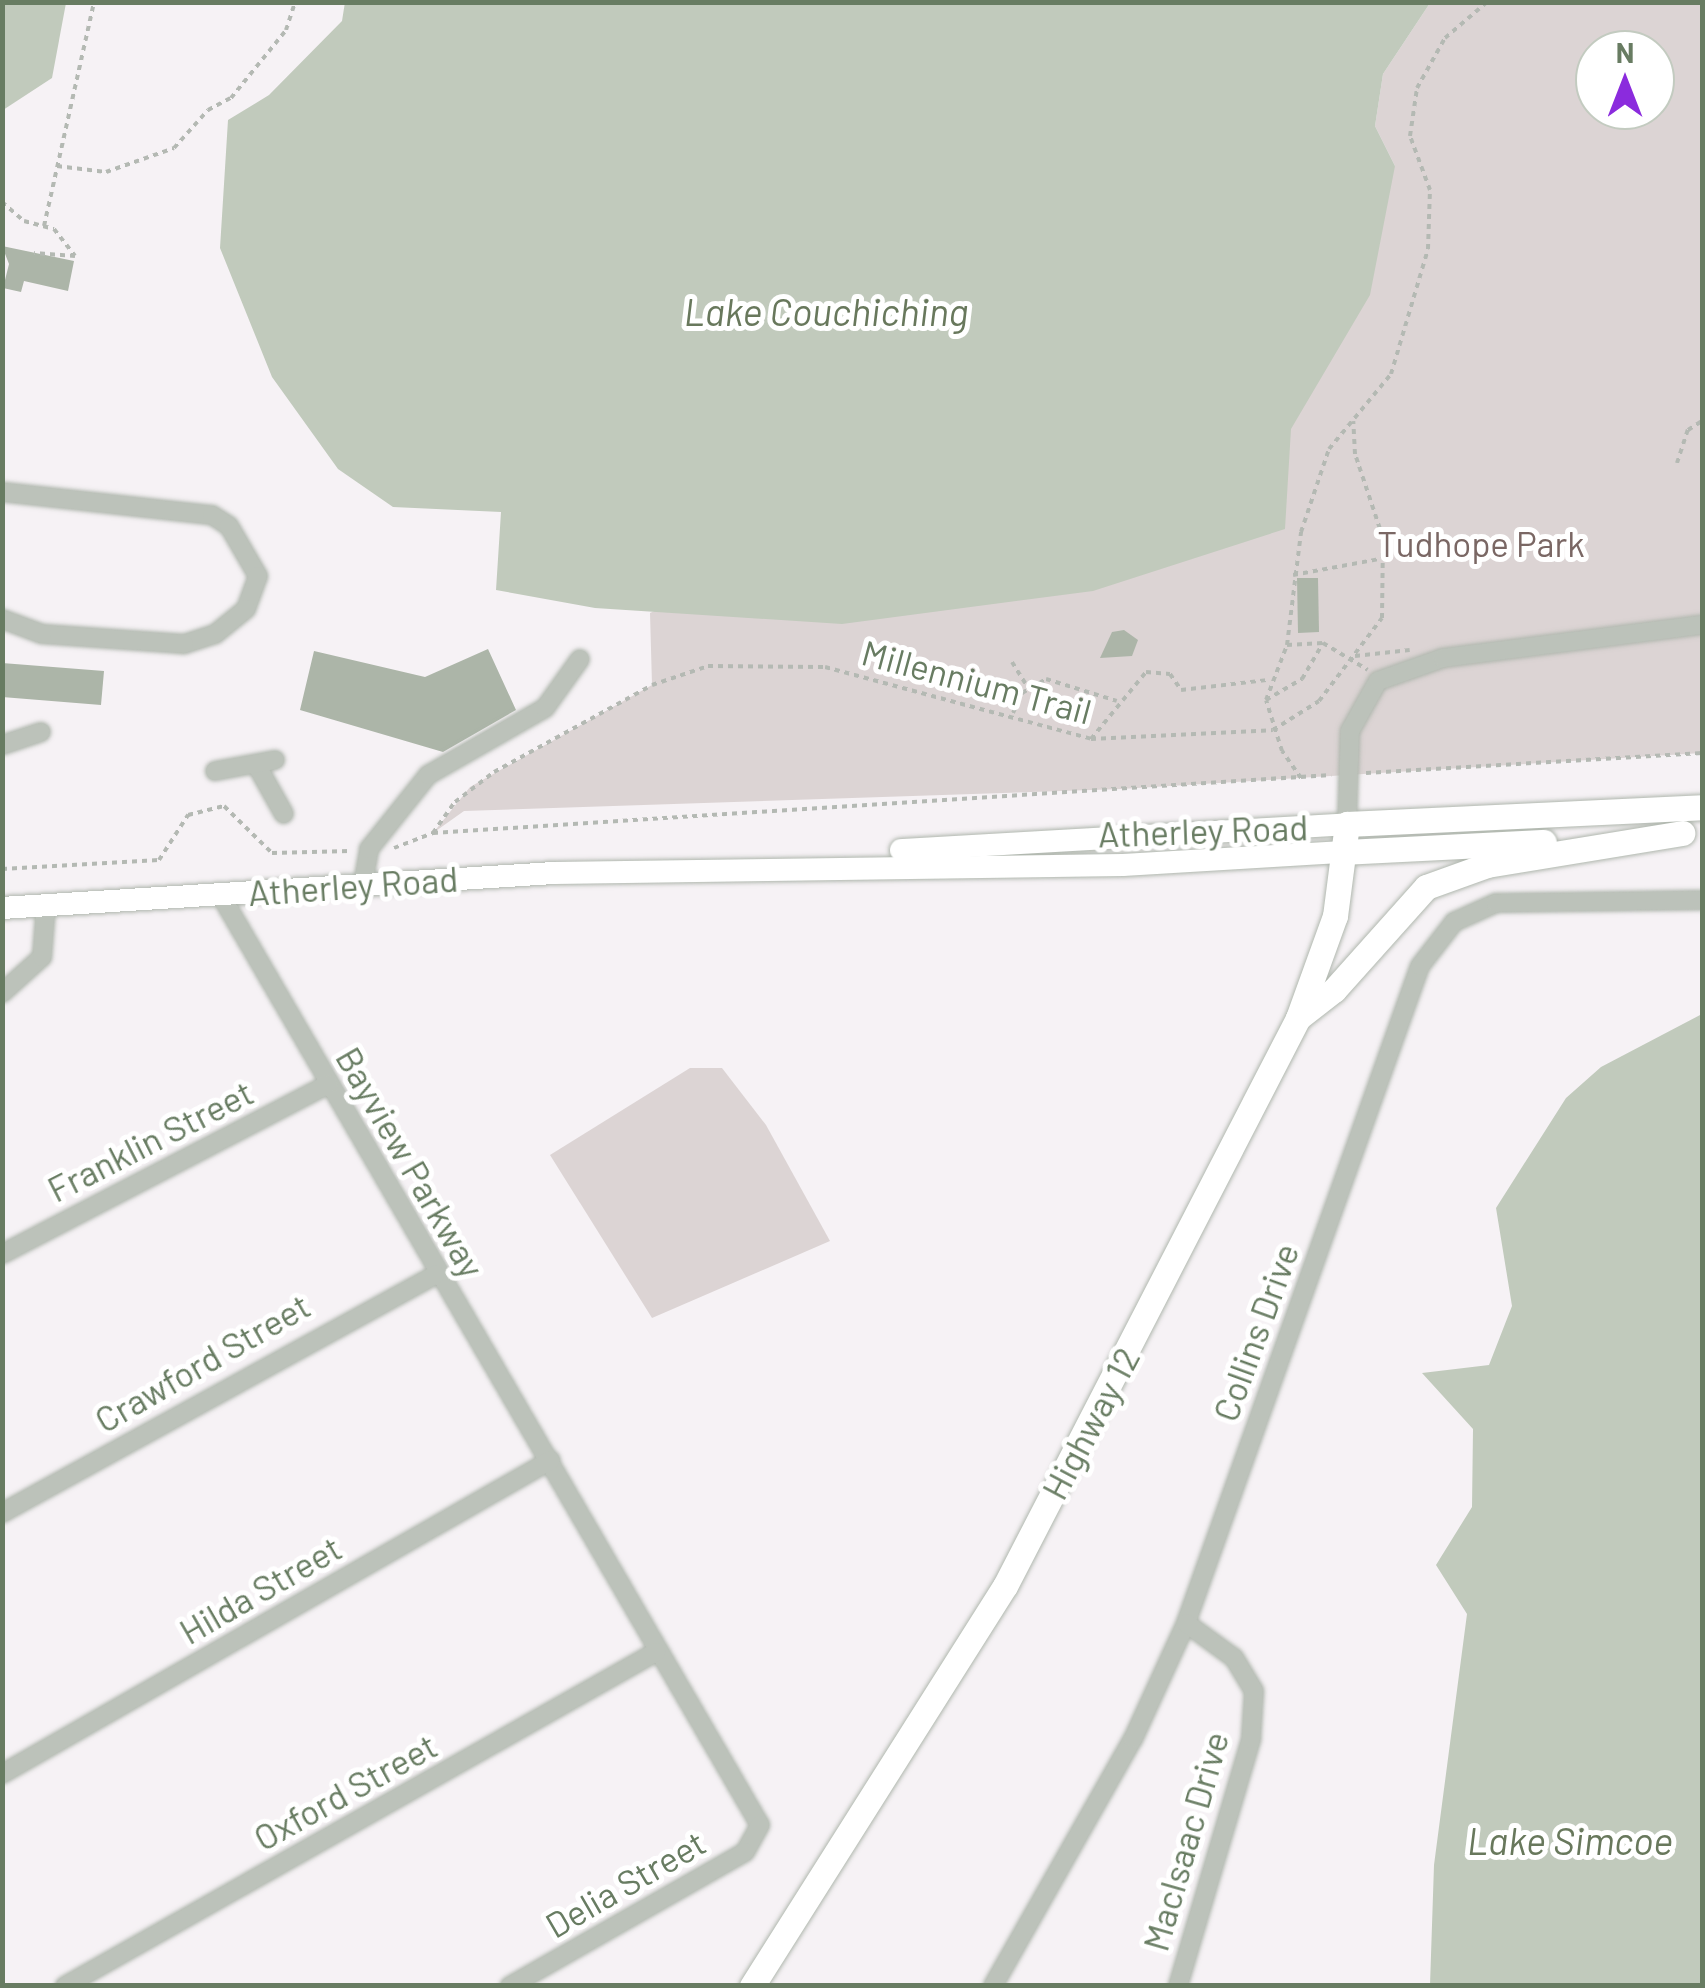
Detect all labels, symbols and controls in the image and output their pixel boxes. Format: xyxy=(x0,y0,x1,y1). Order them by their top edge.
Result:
north arrow xyxy=(1575,30,1675,130)
text: N xyxy=(1616,35,1634,69)
water label: Lake Couchiching xyxy=(684,289,968,335)
park label: Tudhope Park xyxy=(1377,522,1585,564)
street label: Millennium Trail xyxy=(858,630,1096,732)
street label: Atherley Road xyxy=(1097,805,1309,855)
street label: Atherley Road xyxy=(247,857,459,913)
street label: Bayview Parkway xyxy=(328,1039,494,1285)
street label: Franklin Street xyxy=(40,1070,260,1210)
street label: Collins Drive xyxy=(1203,1237,1307,1427)
street label: Crawford Street xyxy=(87,1284,317,1440)
street label: Highway 12 xyxy=(1033,1340,1147,1506)
street label: Hilda Street xyxy=(172,1526,348,1652)
street label: Oxford Street xyxy=(246,1724,444,1858)
street label: MacIsaac Drive xyxy=(1134,1727,1236,1955)
water label: Lake Simcoe xyxy=(1467,1818,1673,1864)
street label: Delia Street xyxy=(538,1820,712,1946)

